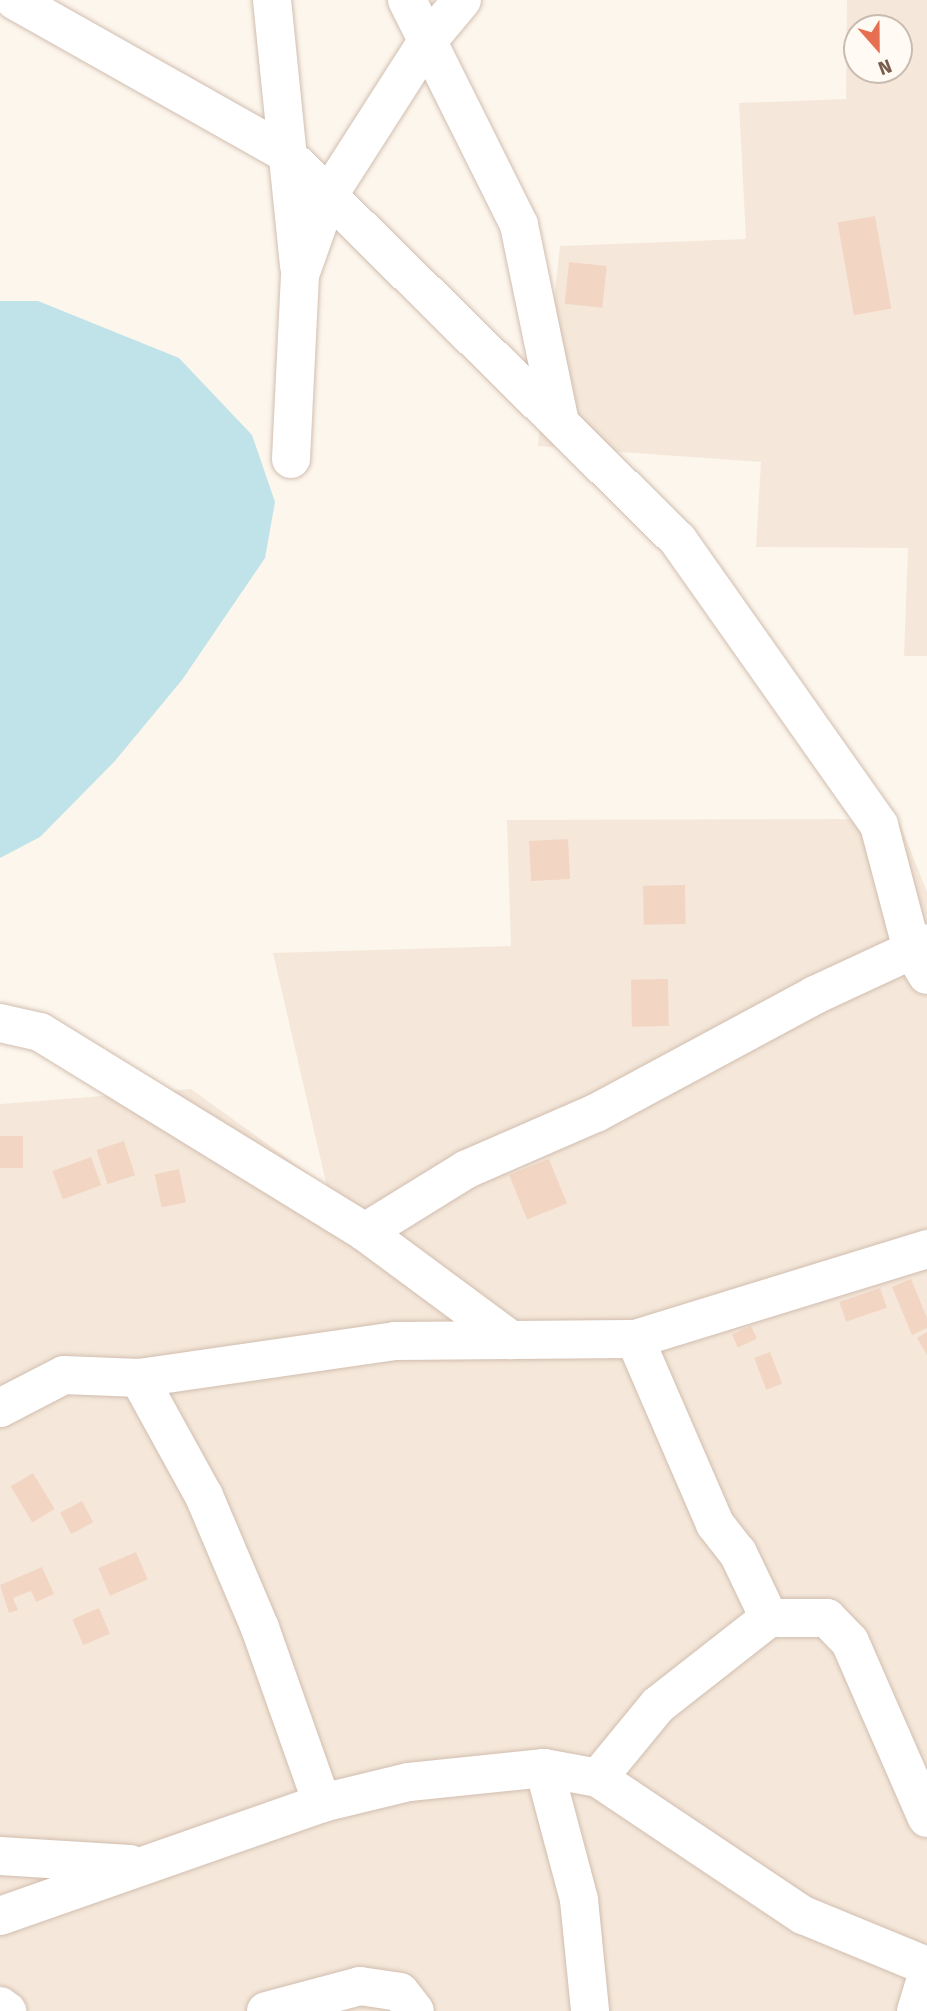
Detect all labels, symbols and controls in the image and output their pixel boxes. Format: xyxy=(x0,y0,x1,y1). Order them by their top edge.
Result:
north arrow xyxy=(843,14,913,84)
text: N xyxy=(875,54,895,80)

